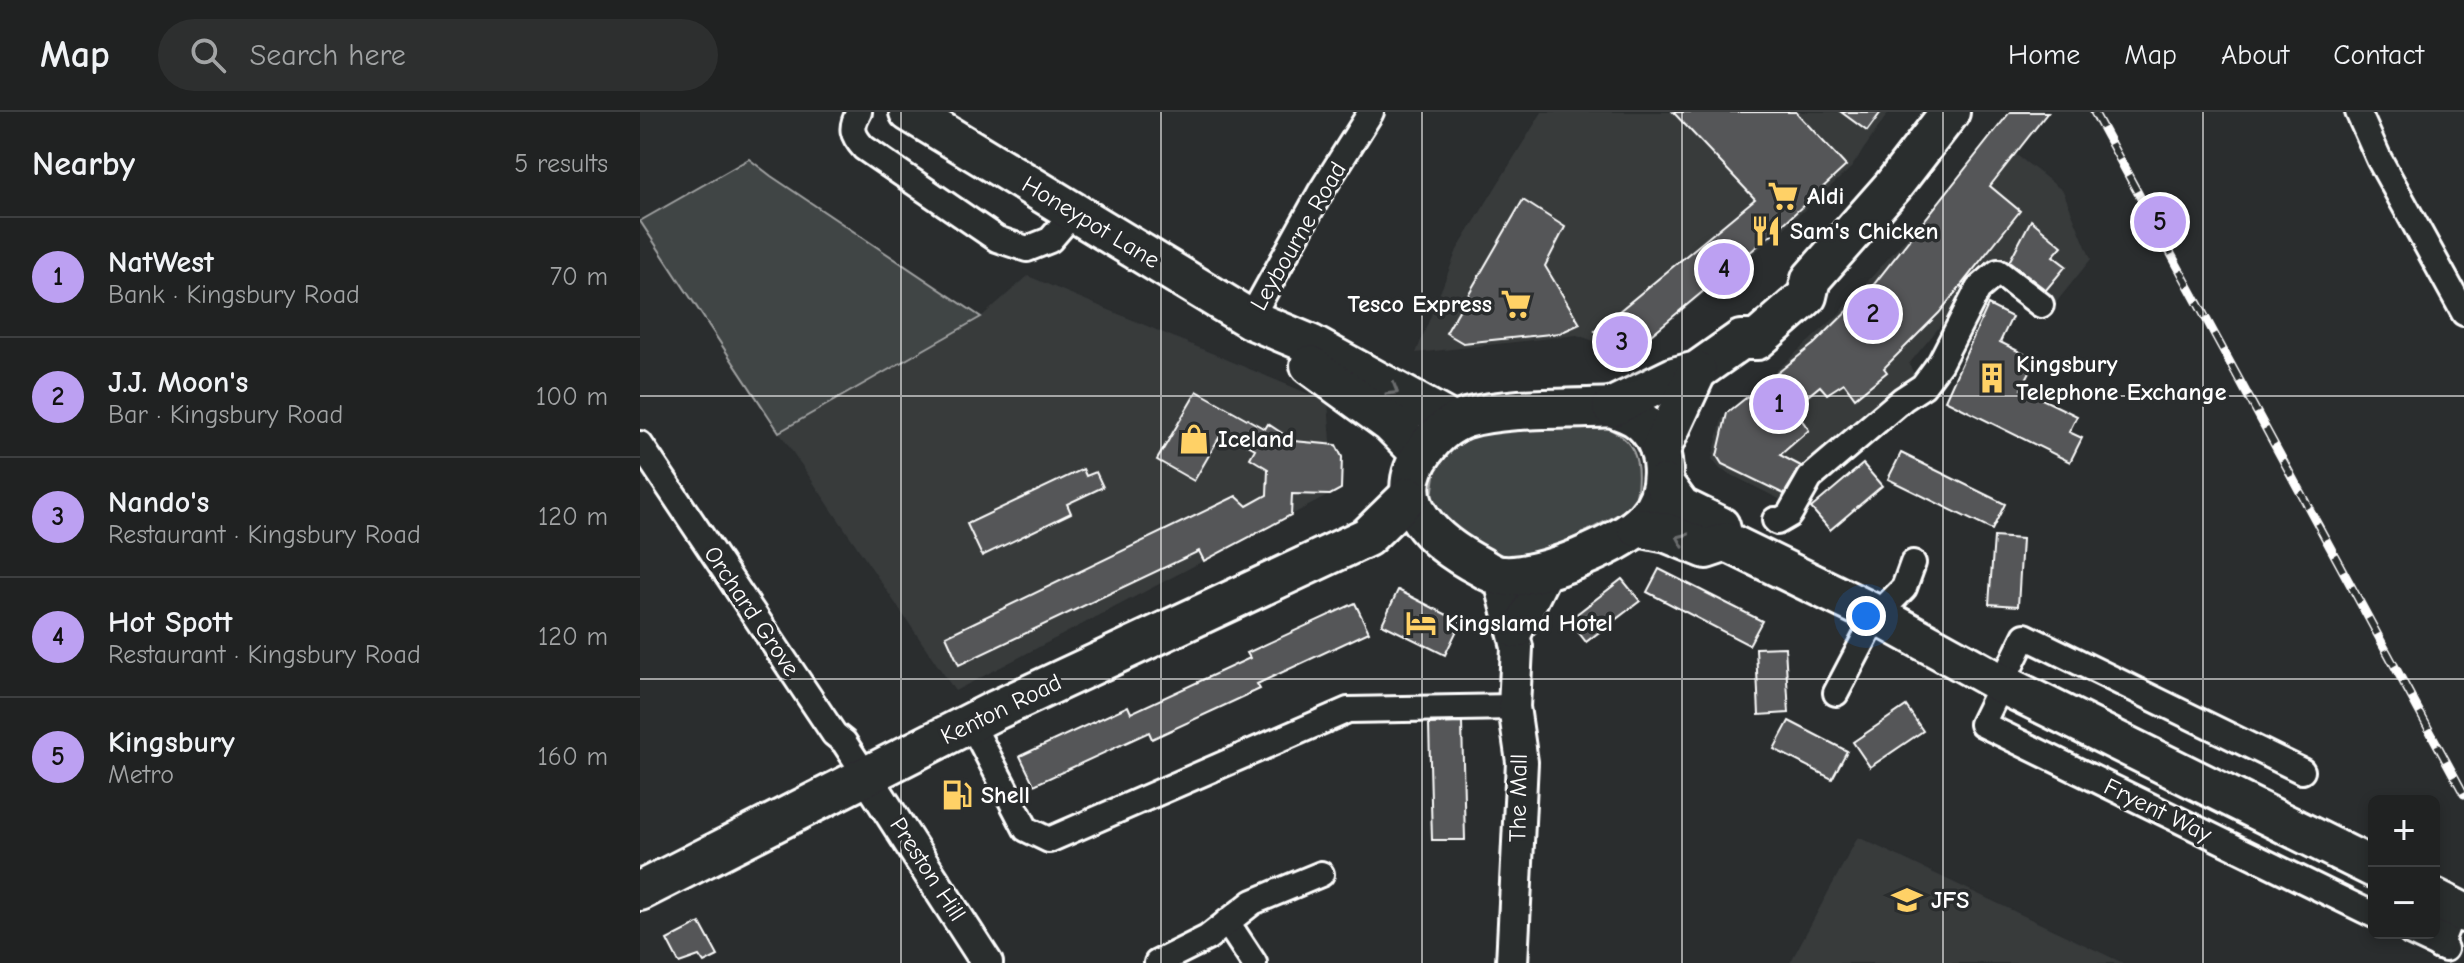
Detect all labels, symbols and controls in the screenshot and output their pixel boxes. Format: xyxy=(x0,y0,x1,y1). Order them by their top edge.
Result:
search box xyxy=(158,19,718,91)
text: Map xyxy=(40,33,110,77)
icon: search xyxy=(186,33,230,77)
text: Search here xyxy=(250,38,406,73)
text: Home xyxy=(2008,39,2080,71)
text: Map xyxy=(2124,39,2177,71)
text: About xyxy=(2221,39,2289,71)
text: Contact xyxy=(2333,39,2424,71)
text: Nearby xyxy=(32,144,135,184)
text: 5 results xyxy=(514,149,608,179)
street label: Leybourne Road xyxy=(1244,157,1352,315)
street label: Honeypot Lane xyxy=(1017,170,1165,274)
supermarket icon: Aldi xyxy=(1766,179,1800,213)
place label: Aldi xyxy=(1807,182,1844,210)
pin: 5 xyxy=(2134,192,2186,252)
restaurant icon: Sam's Chicken xyxy=(1749,214,1783,248)
place label: Sam's Chicken xyxy=(1790,217,1938,245)
pin: 4 xyxy=(1698,239,1750,299)
text: NatWest xyxy=(108,245,214,280)
text: 1 xyxy=(53,262,63,292)
text: 70 m xyxy=(550,262,608,292)
text: Bank · Kingsbury Road xyxy=(108,280,360,310)
pin: 2 xyxy=(1847,284,1899,344)
supermarket icon: Tesco Express xyxy=(1499,287,1533,321)
place label: Tesco Express xyxy=(1347,290,1492,318)
pin: 3 xyxy=(1596,312,1648,372)
place label: Kingsbury Telephone Exchange xyxy=(2016,350,2227,406)
building icon: Kingsbury Telephone Exchange xyxy=(1975,361,2009,395)
text: J.J. Moon's xyxy=(108,365,248,400)
pin: 1 xyxy=(1753,374,1805,434)
one-way arrow xyxy=(1384,380,1399,395)
text: 2 xyxy=(52,382,64,412)
text: 100 m xyxy=(536,382,608,412)
text: Bar · Kingsbury Road xyxy=(108,400,343,430)
shop icon: Iceland xyxy=(1177,422,1211,456)
place label: Iceland xyxy=(1218,425,1294,453)
text: Nando's xyxy=(108,485,209,520)
text: 3 xyxy=(52,502,64,532)
text: 120 m xyxy=(538,502,608,532)
text: Restaurant · Kingsbury Road xyxy=(108,520,421,550)
one-way arrow xyxy=(1676,533,1690,549)
street label: Orchard Grove xyxy=(698,541,806,681)
your location xyxy=(1846,596,1886,636)
text: Hot Spott xyxy=(108,605,232,640)
hotel icon: Kingslamd Hotel xyxy=(1404,606,1438,640)
place label: Kingslamd Hotel xyxy=(1445,609,1613,637)
text: 4 xyxy=(52,622,64,652)
text: 120 m xyxy=(538,622,608,652)
text: Restaurant · Kingsbury Road xyxy=(108,640,421,670)
street label: Kenton Road xyxy=(936,668,1066,750)
text: Kingsbury xyxy=(108,725,235,760)
text: 5 xyxy=(51,742,65,772)
text: 160 m xyxy=(538,742,608,772)
street label: The Mall xyxy=(1503,754,1533,842)
text: Metro xyxy=(108,760,174,790)
street label: Fryent Way xyxy=(2100,772,2217,848)
fuel station icon: Shell xyxy=(940,778,974,812)
place label: Shell xyxy=(981,781,1030,809)
map controls xyxy=(2368,795,2440,939)
button: + xyxy=(2368,795,2440,867)
street label: Preston Hill xyxy=(884,812,972,926)
button: − xyxy=(2368,867,2440,939)
school or university icon: JFS xyxy=(1890,883,1924,917)
place label: JFS xyxy=(1931,886,1969,914)

